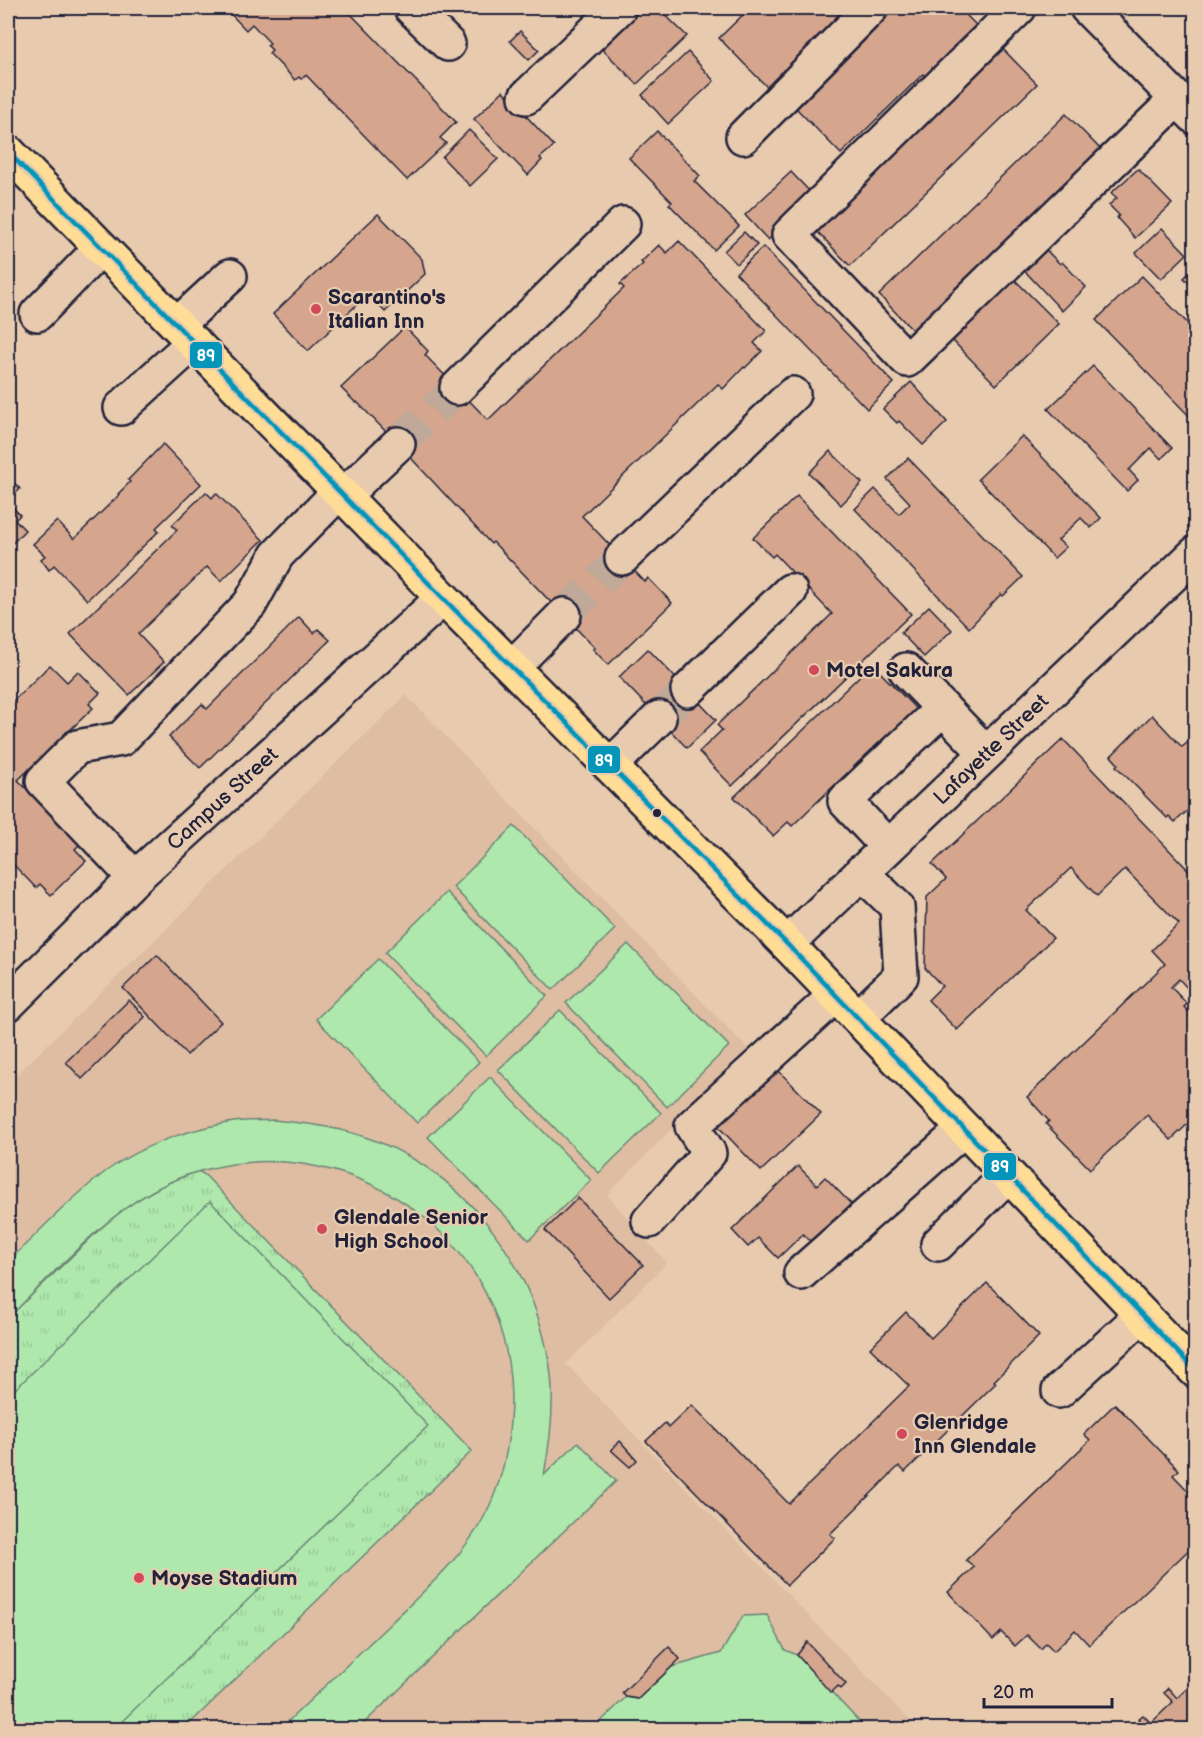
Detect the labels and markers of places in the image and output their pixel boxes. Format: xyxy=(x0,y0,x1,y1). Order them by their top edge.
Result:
place label: Scarantino's Italian Inn xyxy=(328,285,446,334)
marker: Scarantino's Italian Inn xyxy=(309,302,323,316)
place label: Motel Sakura xyxy=(826,658,953,683)
marker: Motel Sakura xyxy=(807,663,821,677)
unlabelled marker xyxy=(651,807,663,819)
place label: Glendale Senior High School xyxy=(334,1205,488,1254)
marker: Glendale Senior High School xyxy=(315,1222,329,1236)
place label: Glenridge Inn Glendale xyxy=(914,1410,1036,1459)
marker: Glenridge Inn Glendale xyxy=(895,1427,909,1441)
place label: Moyse Stadium xyxy=(151,1566,297,1591)
marker: Moyse Stadium xyxy=(132,1571,146,1585)

